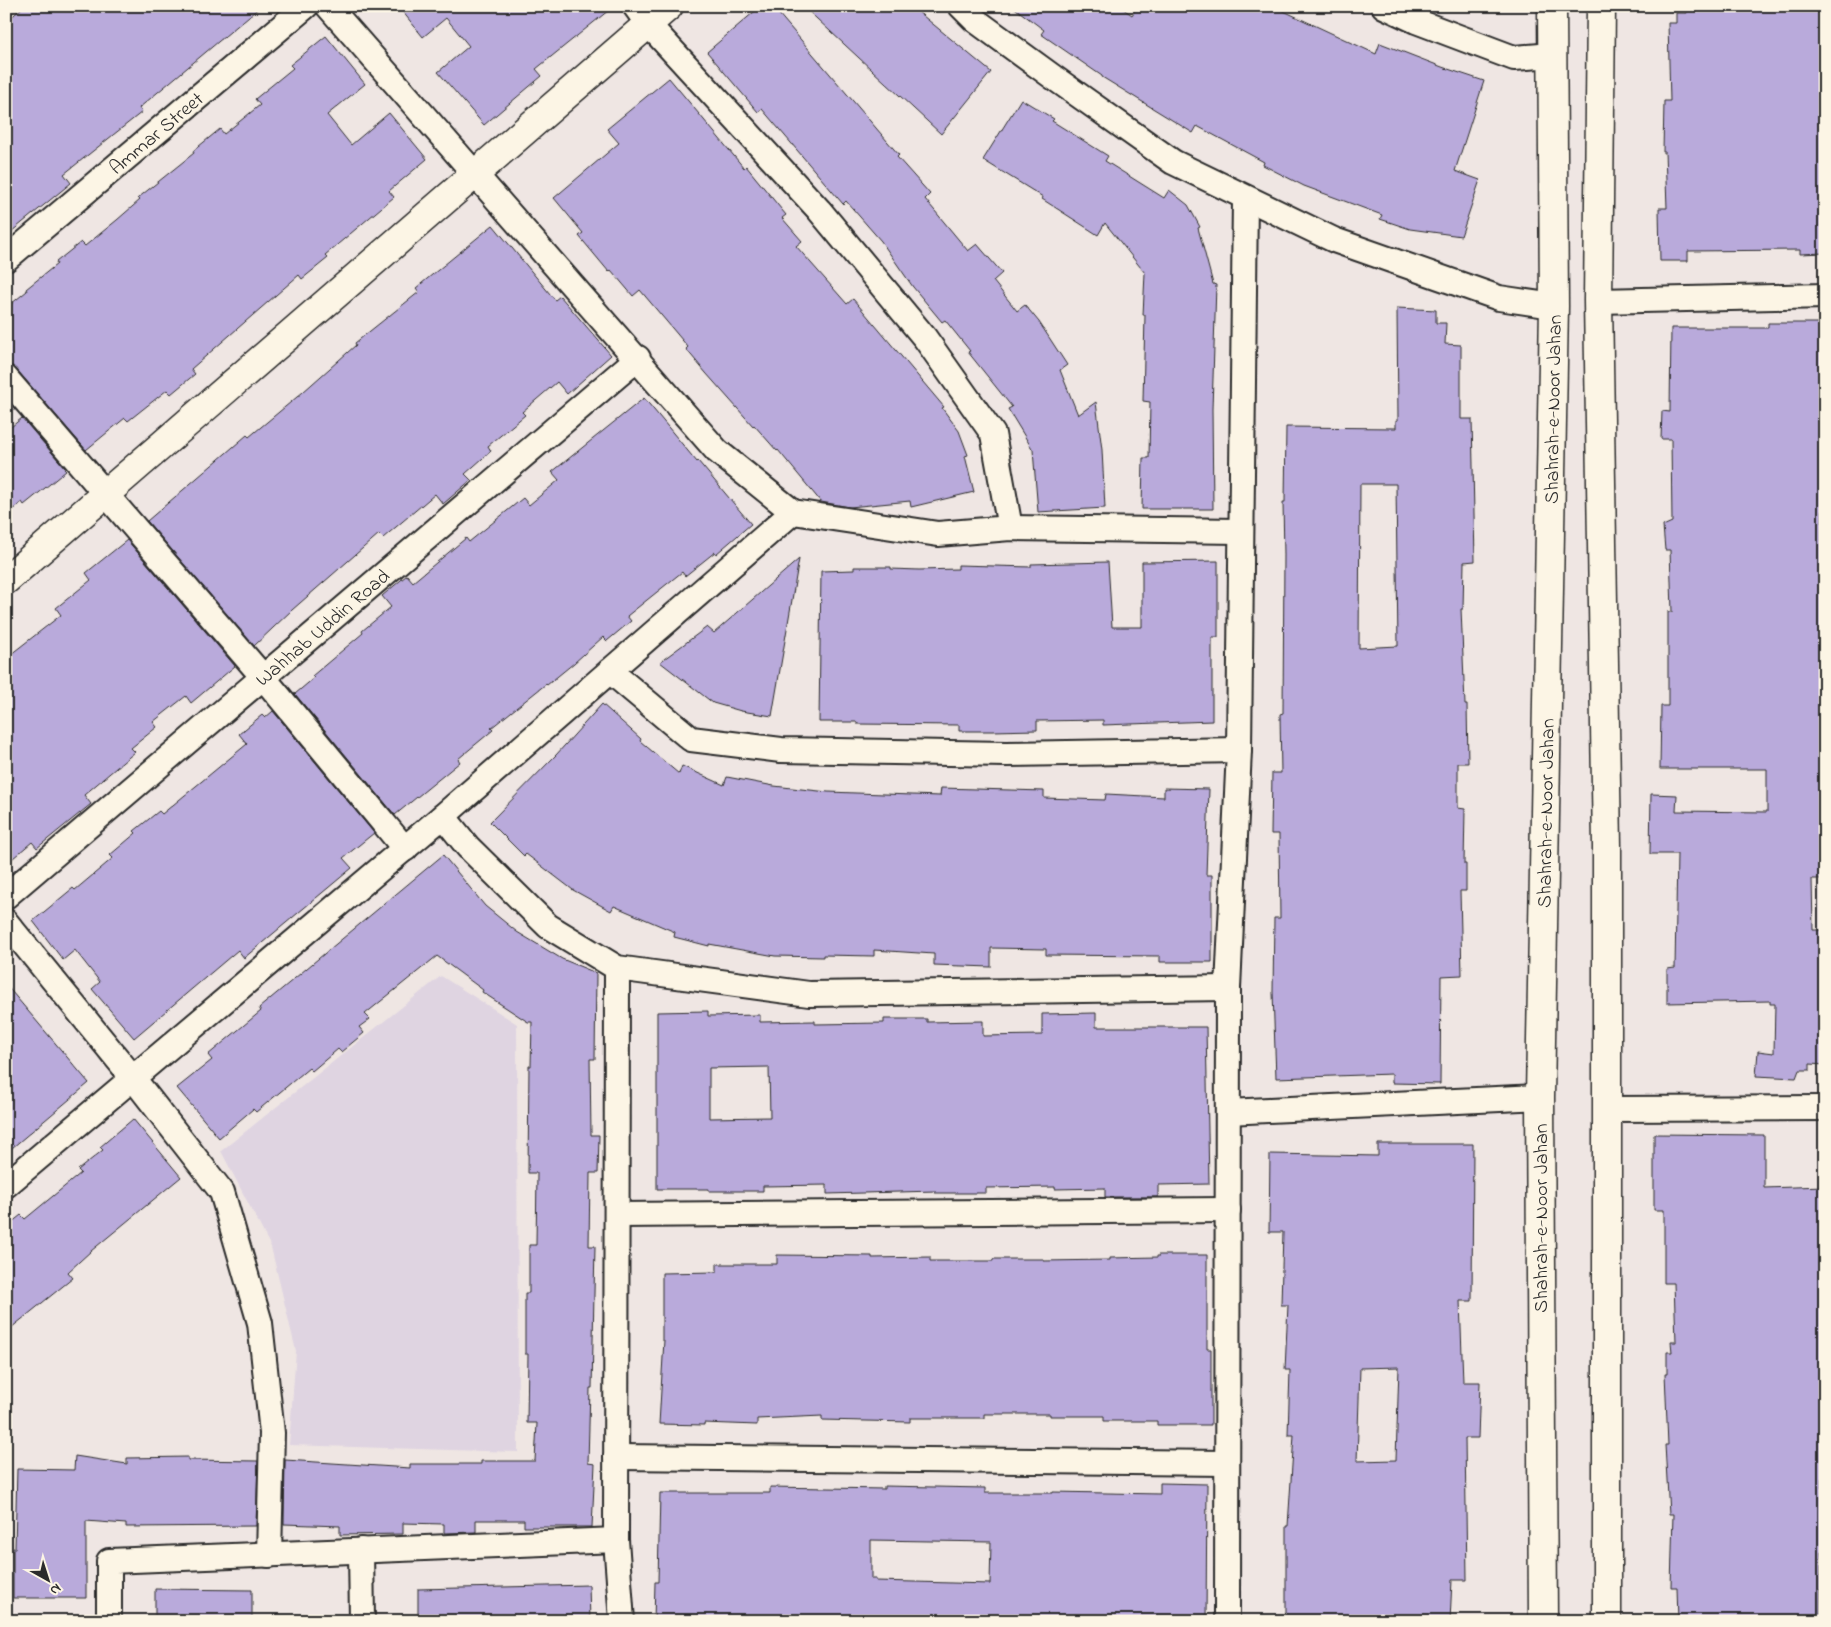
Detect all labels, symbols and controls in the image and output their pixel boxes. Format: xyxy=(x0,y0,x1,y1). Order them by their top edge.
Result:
street label: Ammar Street xyxy=(104,86,211,183)
street label: Shahrah-e-Noor Jahan xyxy=(1539,314,1571,504)
street label: Wahhab Uddin Road xyxy=(250,563,397,695)
street label: Shahrah-e-Noor Jahan xyxy=(1531,718,1564,908)
street label: Shahrah-e-Noor Jahan xyxy=(1528,1123,1557,1313)
north arrow xyxy=(22,1554,72,1604)
text: N xyxy=(45,1578,66,1600)

